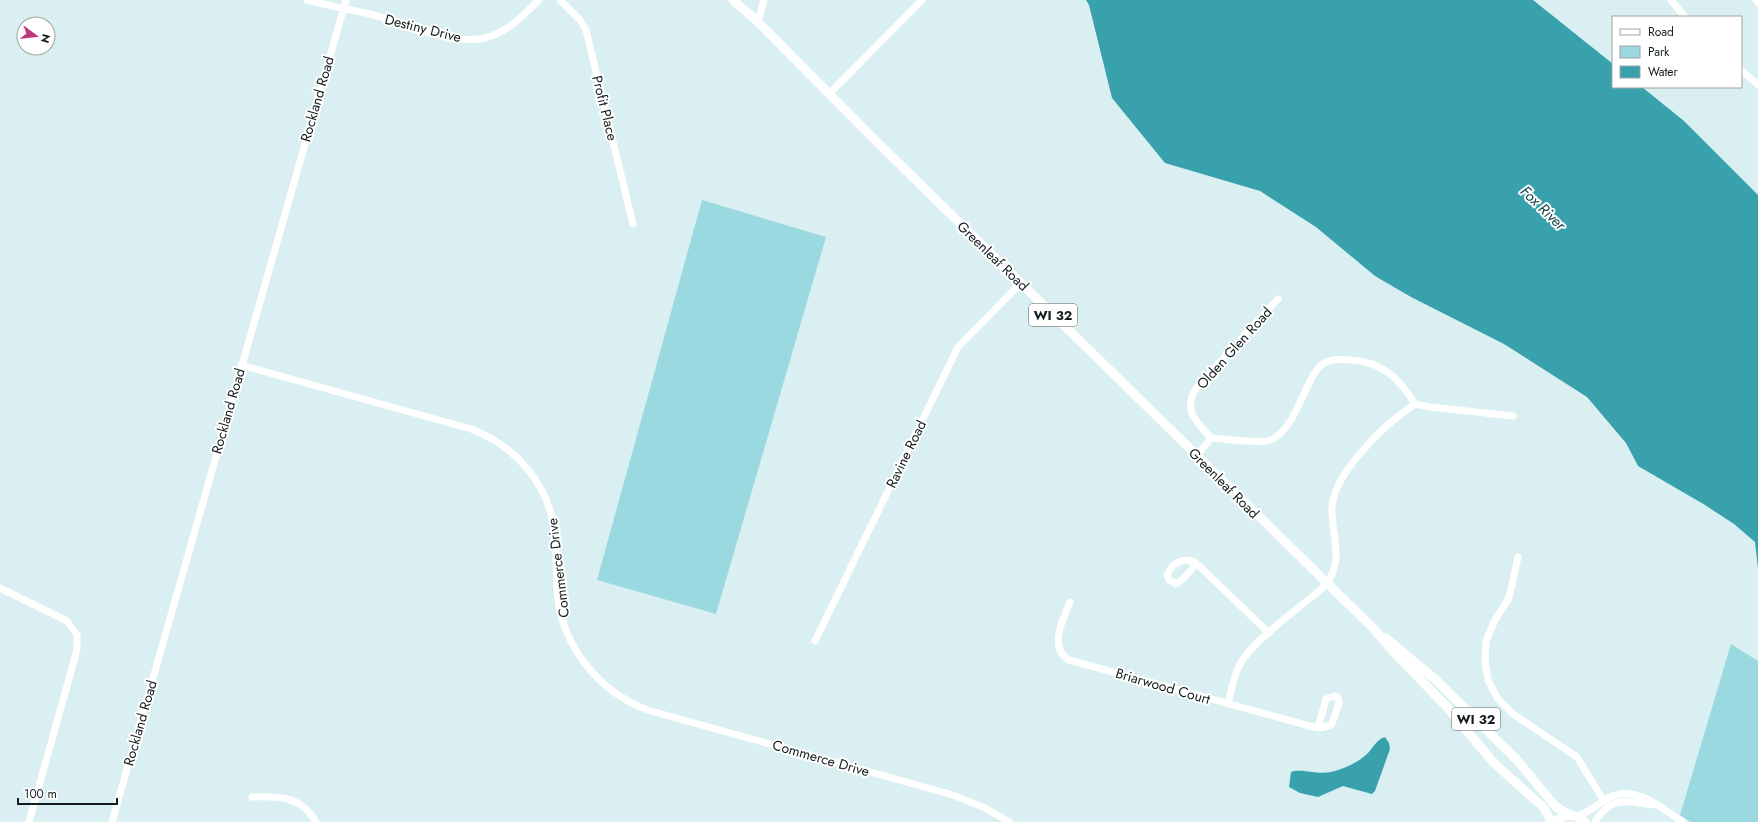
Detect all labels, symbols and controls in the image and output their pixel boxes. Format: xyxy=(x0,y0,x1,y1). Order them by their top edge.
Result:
street label: Destiny Drive xyxy=(383,9,463,47)
north arrow xyxy=(16,16,56,56)
legend xyxy=(1612,16,1742,88)
text: Road xyxy=(1648,23,1674,41)
text: N xyxy=(37,32,55,45)
text: Park xyxy=(1648,43,1670,61)
street label: Rockland Road xyxy=(295,54,339,144)
text: Water xyxy=(1648,63,1679,81)
street label: Profit Place xyxy=(587,73,623,143)
water label: Fox River xyxy=(1515,181,1571,236)
street label: Greenleaf Road xyxy=(953,217,1033,295)
street label: Olden Glen Road xyxy=(1192,303,1276,393)
road number: WI 32 xyxy=(1029,304,1077,326)
street label: Rockland Road xyxy=(206,366,250,456)
street label: Ravine Road xyxy=(881,417,931,491)
street label: Greenleaf Road xyxy=(1184,443,1264,523)
street label: Commerce Drive xyxy=(542,517,574,619)
street label: Briarwood Court xyxy=(1113,663,1213,709)
street label: Rockland Road xyxy=(118,678,162,768)
road number: WI 32 xyxy=(1452,708,1500,730)
street label: Commerce Drive xyxy=(770,735,872,781)
scale bar xyxy=(18,780,117,806)
text: 100 m xyxy=(24,785,57,803)

